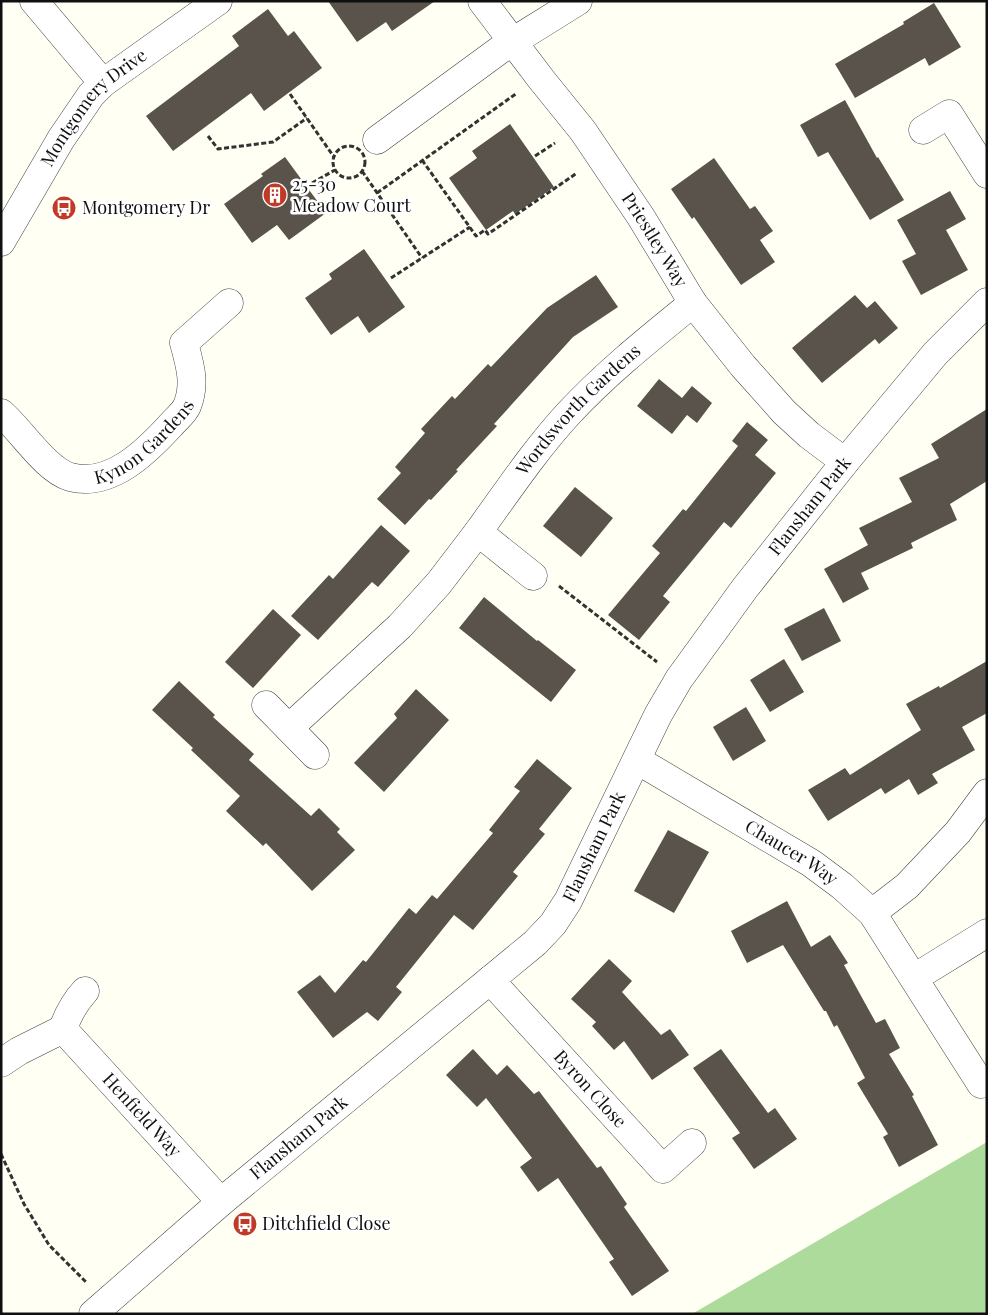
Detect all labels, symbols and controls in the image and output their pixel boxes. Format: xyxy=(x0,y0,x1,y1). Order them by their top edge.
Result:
street label: Montgomery Drive xyxy=(35,43,151,170)
place label: 25-30 Meadow Court xyxy=(292,172,411,217)
building icon: 25-30 Meadow Court xyxy=(262,182,288,208)
street label: Priestley Way xyxy=(617,187,694,291)
bus stop icon: Montgomery Dr xyxy=(51,195,77,221)
place label: Montgomery Dr xyxy=(82,195,210,219)
street label: Wordsworth Gardens xyxy=(509,338,645,480)
street label: Kynon Gardens xyxy=(92,397,199,489)
street label: Flansham Park xyxy=(762,451,856,560)
street label: Flansham Park xyxy=(556,787,630,906)
street label: Chaucer Way xyxy=(741,814,843,890)
street label: Byron Close xyxy=(549,1045,632,1132)
street label: Henfield Way xyxy=(98,1067,187,1162)
street label: Flansham Park xyxy=(244,1090,352,1184)
bus stop icon: Ditchfield Close xyxy=(232,1211,258,1237)
place label: Ditchfield Close xyxy=(262,1211,391,1235)

